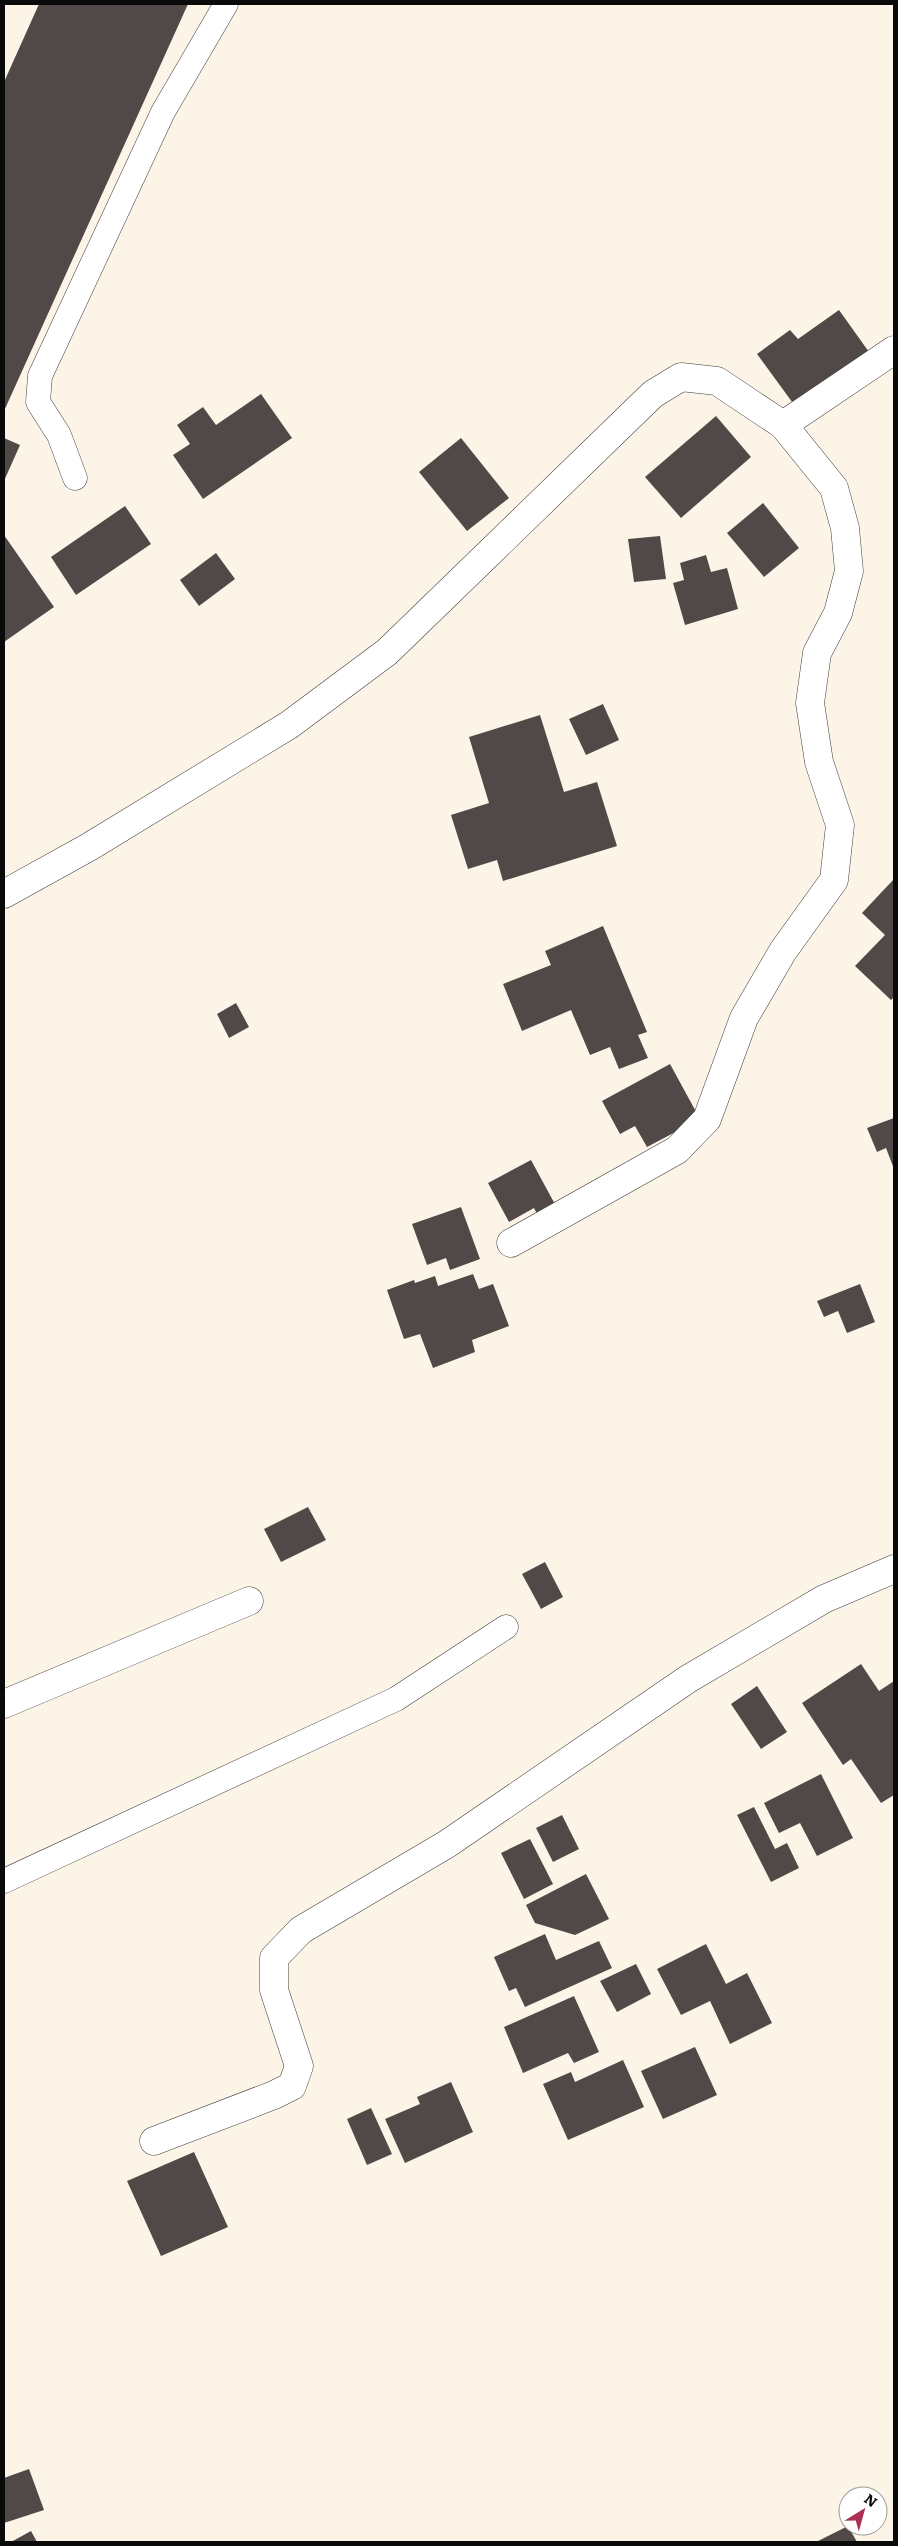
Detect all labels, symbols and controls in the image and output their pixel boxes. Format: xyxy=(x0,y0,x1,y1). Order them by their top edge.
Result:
north arrow xyxy=(838,2486,888,2536)
text: N xyxy=(861,2488,882,2511)

